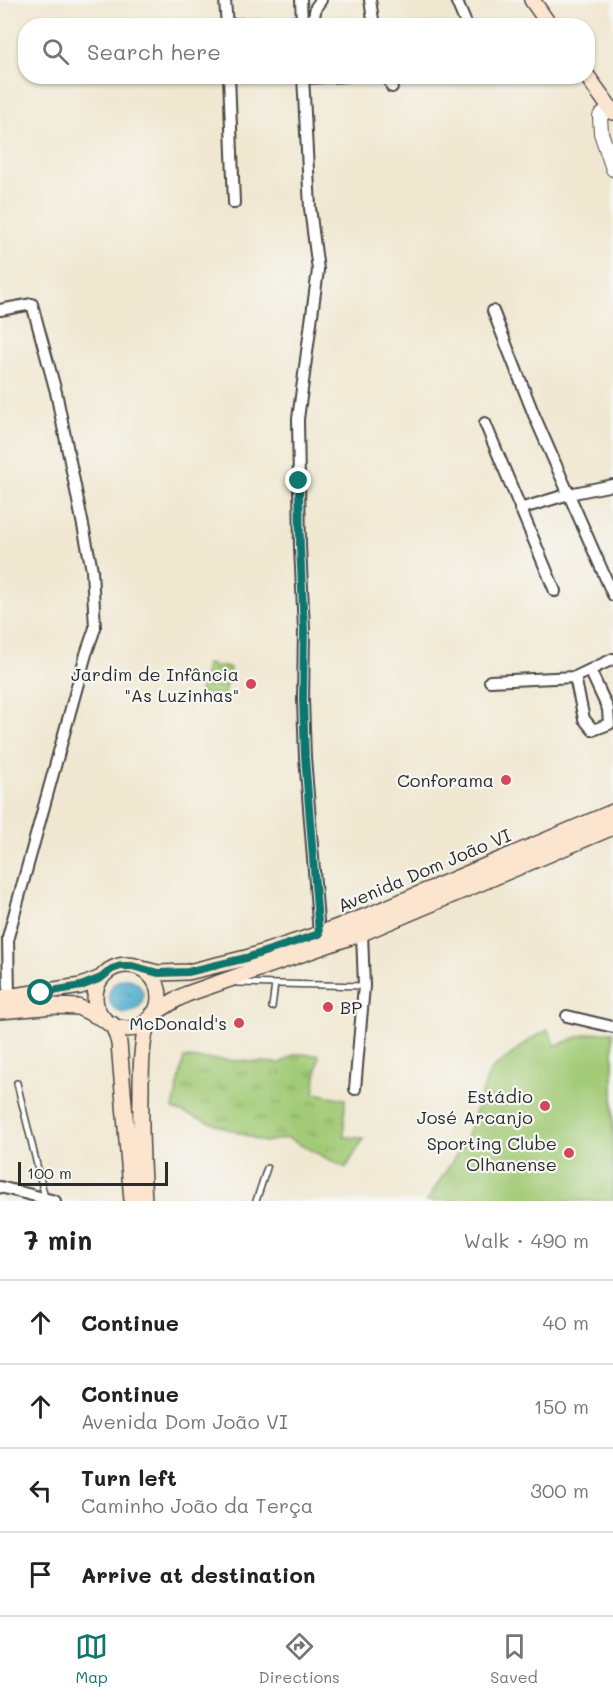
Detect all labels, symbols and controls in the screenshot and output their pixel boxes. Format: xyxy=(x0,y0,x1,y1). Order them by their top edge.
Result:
search box xyxy=(18,18,595,84)
icon: search xyxy=(39,35,72,68)
text: Search here xyxy=(87,37,221,66)
route end xyxy=(285,467,311,493)
place label: Jardim de Infância "As Luzinhas" xyxy=(71,662,239,707)
marker: Jardim de Infância "As Luzinhas" xyxy=(244,677,258,691)
place label: Conforama xyxy=(397,768,494,792)
marker: Conforama xyxy=(499,773,513,787)
street label: Avenida Dom João VI xyxy=(334,823,514,917)
route start xyxy=(27,979,53,1005)
place label: BP xyxy=(340,995,362,1019)
marker: BP xyxy=(321,1000,335,1014)
place label: McDonald's xyxy=(129,1011,227,1035)
marker: McDonald's xyxy=(232,1016,246,1030)
place label: Estádio José Arcanjo xyxy=(417,1084,533,1129)
marker: Estádio José Arcanjo xyxy=(538,1099,552,1113)
place label: Sporting Clube Olhanense xyxy=(427,1131,557,1176)
marker: Sporting Clube Olhanense xyxy=(562,1146,576,1160)
scale bar xyxy=(18,1159,168,1186)
text: 100 m xyxy=(27,1162,72,1183)
text: 7 min xyxy=(24,1223,92,1257)
text: Walk · 490 m xyxy=(464,1227,589,1253)
icon: ahead xyxy=(24,1306,57,1339)
text: Continue xyxy=(81,1308,179,1337)
text: 40 m xyxy=(543,1309,589,1335)
text: Continue xyxy=(81,1379,179,1408)
icon: ahead xyxy=(24,1390,57,1423)
text: 150 m xyxy=(534,1393,589,1419)
text: Avenida Dom João VI xyxy=(81,1408,288,1434)
text: Turn left xyxy=(81,1463,177,1492)
icon: left xyxy=(24,1474,57,1507)
text: 300 m xyxy=(530,1477,589,1503)
text: Caminho João da Terça xyxy=(81,1492,313,1518)
icon: arrive xyxy=(24,1558,57,1591)
text: Arrive at destination xyxy=(81,1560,316,1589)
tab: Map xyxy=(75,1630,108,1687)
tab: Directions xyxy=(259,1630,340,1687)
tab: Saved xyxy=(490,1630,538,1687)

